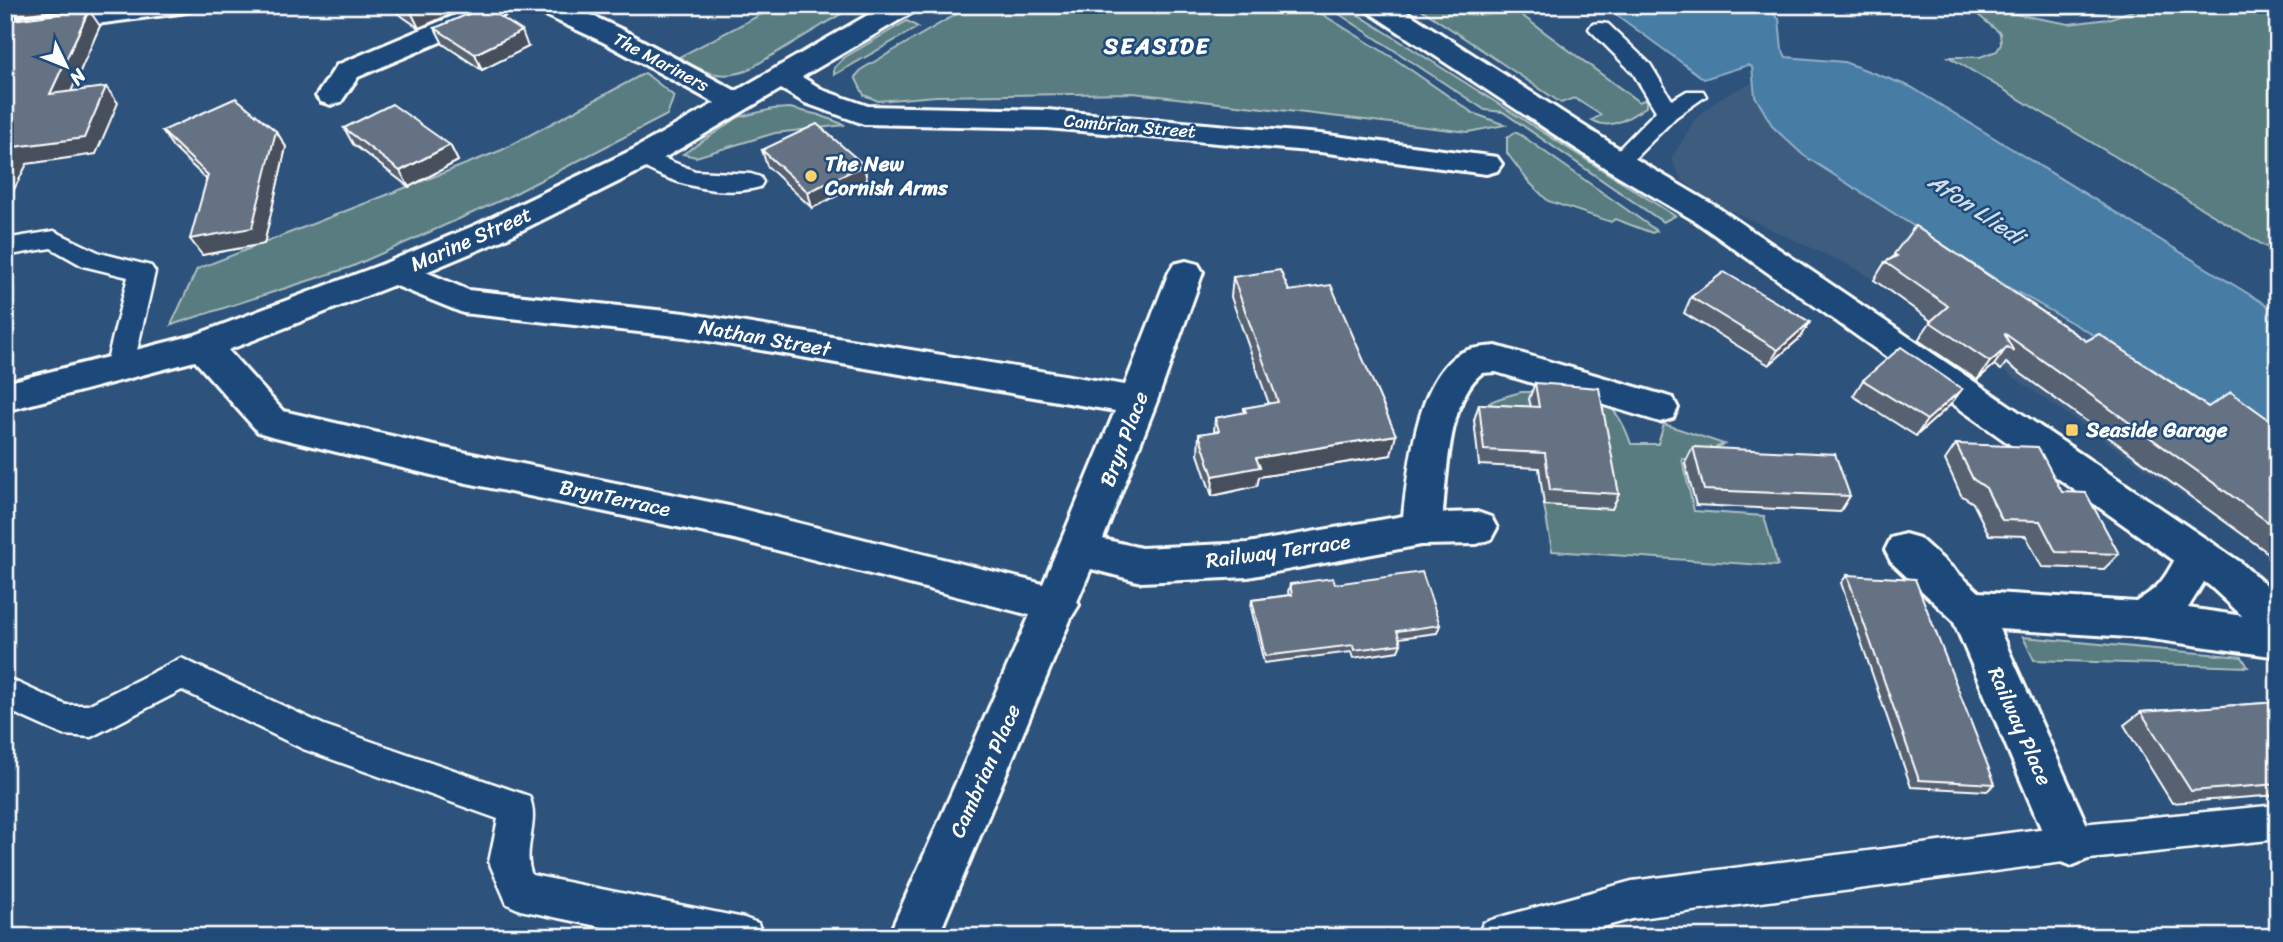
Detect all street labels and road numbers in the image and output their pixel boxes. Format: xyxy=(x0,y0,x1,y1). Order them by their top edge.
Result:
street label: The Mariners xyxy=(607,23,715,101)
street label: Cambrian Street xyxy=(1063,104,1197,148)
street label: Marine Street xyxy=(404,195,538,283)
street label: Nathan Street xyxy=(696,308,835,369)
street label: Bryn Place xyxy=(1088,385,1160,492)
street label: BrynTerrace xyxy=(556,468,674,528)
street label: Railway Terrace xyxy=(1203,522,1353,580)
street label: Railway Place xyxy=(1977,660,2063,792)
street label: Cambrian Place xyxy=(939,698,1032,844)

